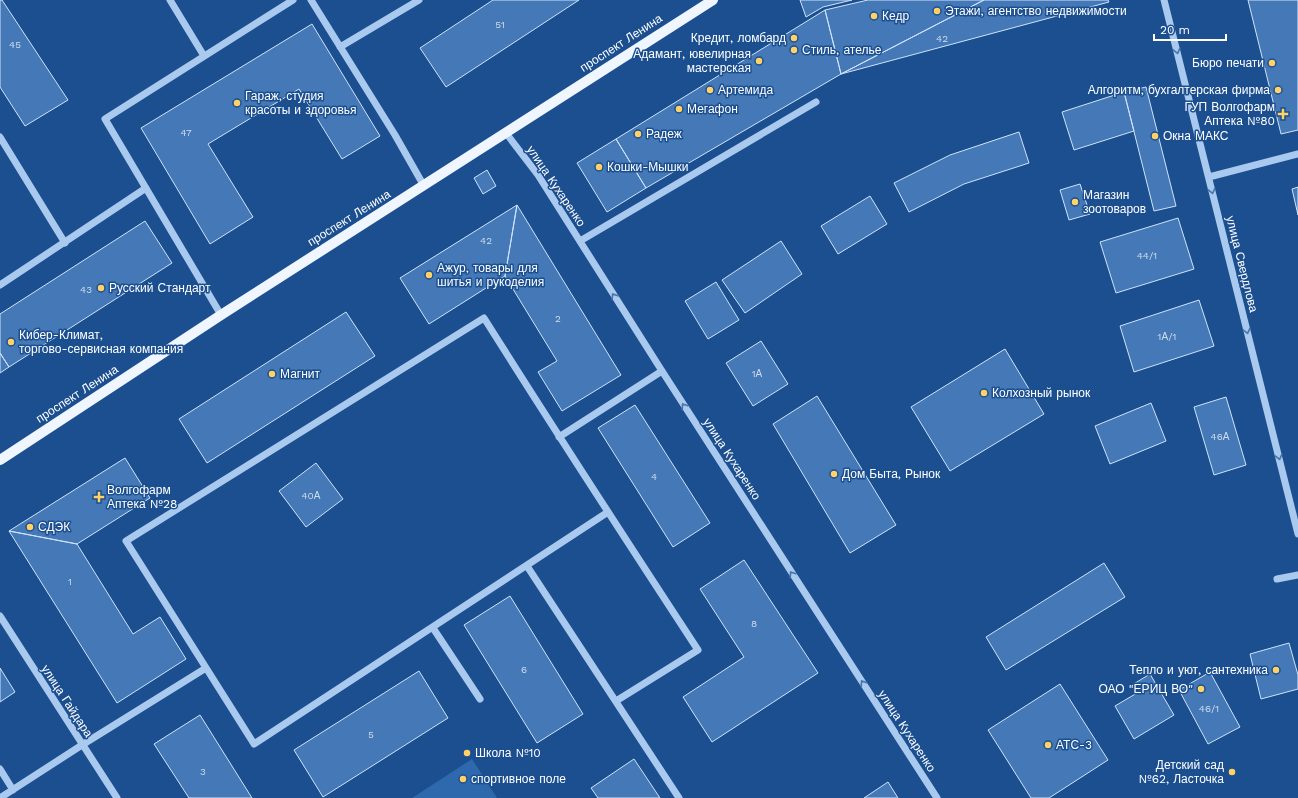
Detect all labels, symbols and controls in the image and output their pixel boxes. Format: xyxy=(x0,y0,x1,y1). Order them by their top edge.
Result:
place label: Этажи, агентство недвижимости xyxy=(945,4,1127,18)
marker: Этажи, агентство недвижимости xyxy=(932,6,942,16)
place label: Кедр xyxy=(882,9,909,23)
street label: проспект Ленина xyxy=(577,11,665,75)
marker: Кедр xyxy=(869,11,879,21)
scale bar xyxy=(1154,16,1226,42)
house number: 51 xyxy=(495,19,505,30)
text: 20 m xyxy=(1160,23,1190,37)
place label: Кредит, ломбард xyxy=(691,31,786,45)
marker: Кредит, ломбард xyxy=(789,33,799,43)
house number: 42 xyxy=(936,33,948,44)
house number: 45 xyxy=(9,39,21,50)
place label: Стиль, ателье xyxy=(802,43,882,57)
marker: Стиль, ателье xyxy=(789,45,799,55)
place label: Адамант, ювелирная мастерская xyxy=(633,47,751,75)
one-way arrow xyxy=(1172,48,1181,55)
marker: Адамант, ювелирная мастерская xyxy=(754,56,764,66)
place label: Бюро печати xyxy=(1192,56,1264,70)
marker: Бюро печати xyxy=(1267,58,1277,68)
place label: Артемида xyxy=(718,83,773,97)
place label: Алгоритм, бухгалтерская фирма xyxy=(1088,83,1270,97)
marker: Артемида xyxy=(705,85,715,95)
marker: Алгоритм, бухгалтерская фирма xyxy=(1273,85,1283,95)
place label: Гараж, студия красоты и здоровья xyxy=(245,89,357,117)
marker: Гараж, студия красоты и здоровья xyxy=(232,98,242,108)
place label: ГУП Волгофарм Аптека №80 xyxy=(1184,100,1275,128)
place label: Мегафон xyxy=(687,102,738,116)
marker: Мегафон xyxy=(674,104,684,114)
marker: ГУП Волгофарм Аптека №80 xyxy=(1278,109,1288,119)
house number: 47 xyxy=(180,127,192,138)
place label: Радеж xyxy=(646,127,682,141)
marker: Радеж xyxy=(633,129,643,139)
place label: Окна МАКС xyxy=(1163,129,1229,143)
marker: Окна МАКС xyxy=(1150,131,1160,141)
street label: улица Кухаренко xyxy=(524,143,588,229)
place label: Кошки-Мышки xyxy=(607,160,689,174)
marker: Кошки-Мышки xyxy=(594,162,604,172)
street label: проспект Ленина xyxy=(305,187,393,249)
place label: Магазин зоотоваров xyxy=(1083,188,1146,216)
one-way arrow xyxy=(1208,188,1216,194)
marker: Магазин зоотоваров xyxy=(1070,197,1080,207)
street label: улица Свердлова xyxy=(1223,214,1261,314)
house number: 42 xyxy=(480,235,492,246)
house number: 44/1 xyxy=(1137,250,1157,261)
place label: Ажур, товары для шитья и рукоделия xyxy=(437,261,544,289)
marker: Ажур, товары для шитья и рукоделия xyxy=(424,270,434,280)
place label: Русский Стандарт xyxy=(109,281,211,295)
marker: Русский Стандарт xyxy=(96,283,106,293)
house number: 43 xyxy=(80,284,92,295)
one-way arrow xyxy=(612,293,619,300)
house number: 2 xyxy=(555,313,561,324)
one-way arrow xyxy=(1242,327,1251,334)
place label: Кибер-Климат, торгово-сервисная компания xyxy=(19,328,183,356)
house number: 1А/1 xyxy=(1158,331,1176,342)
marker: Кибер-Климат, торгово-сервисная компания xyxy=(6,337,16,347)
street label: проспект Ленина xyxy=(33,362,121,426)
place label: Магнит xyxy=(280,367,321,381)
house number: 1А xyxy=(752,368,763,379)
marker: Магнит xyxy=(267,369,277,379)
place label: Колхозный рынок xyxy=(992,386,1091,400)
marker: Колхозный рынок xyxy=(979,388,989,398)
one-way arrow xyxy=(681,403,689,410)
street label: улица Кухаренко xyxy=(700,415,764,503)
house number: 46А xyxy=(1211,431,1230,442)
one-way arrow xyxy=(1274,454,1282,460)
place label: Дом Быта, Рынок xyxy=(842,467,941,481)
marker: Дом Быта, Рынок xyxy=(829,469,839,479)
house number: 4 xyxy=(651,471,657,482)
place label: Волгофарм Аптека №28 xyxy=(107,483,177,511)
house number: 40А xyxy=(302,490,321,501)
marker: Волгофарм Аптека №28 xyxy=(94,492,104,502)
place label: СДЭК xyxy=(38,520,70,534)
marker: СДЭК xyxy=(25,522,35,532)
one-way arrow xyxy=(790,571,797,578)
house number: 1 xyxy=(68,576,72,587)
house number: 8 xyxy=(751,618,757,629)
street label: улица Гайдара xyxy=(38,662,96,740)
place label: Тепло и уют, сантехника xyxy=(1129,663,1268,677)
house number: 6 xyxy=(521,664,527,675)
marker: Тепло и уют, сантехника xyxy=(1271,665,1281,675)
one-way arrow xyxy=(860,680,868,687)
place label: ОАО "ЕРИЦ ВО" xyxy=(1099,682,1193,696)
marker: ОАО "ЕРИЦ ВО" xyxy=(1196,684,1206,694)
street label: улица Кухаренко xyxy=(875,687,939,775)
house number: 46/1 xyxy=(1199,703,1219,714)
house number: 5 xyxy=(368,729,374,740)
place label: АТС-3 xyxy=(1056,738,1092,752)
marker: АТС-3 xyxy=(1043,740,1053,750)
place label: Школа №10 xyxy=(475,746,541,760)
marker: Школа №10 xyxy=(462,748,472,758)
place label: Детский сад №62, Ласточка xyxy=(1139,758,1224,786)
house number: 3 xyxy=(200,766,206,777)
marker: Детский сад №62, Ласточка xyxy=(1227,767,1237,777)
place label: спортивное поле xyxy=(471,772,566,786)
marker: спортивное поле xyxy=(458,774,468,784)

